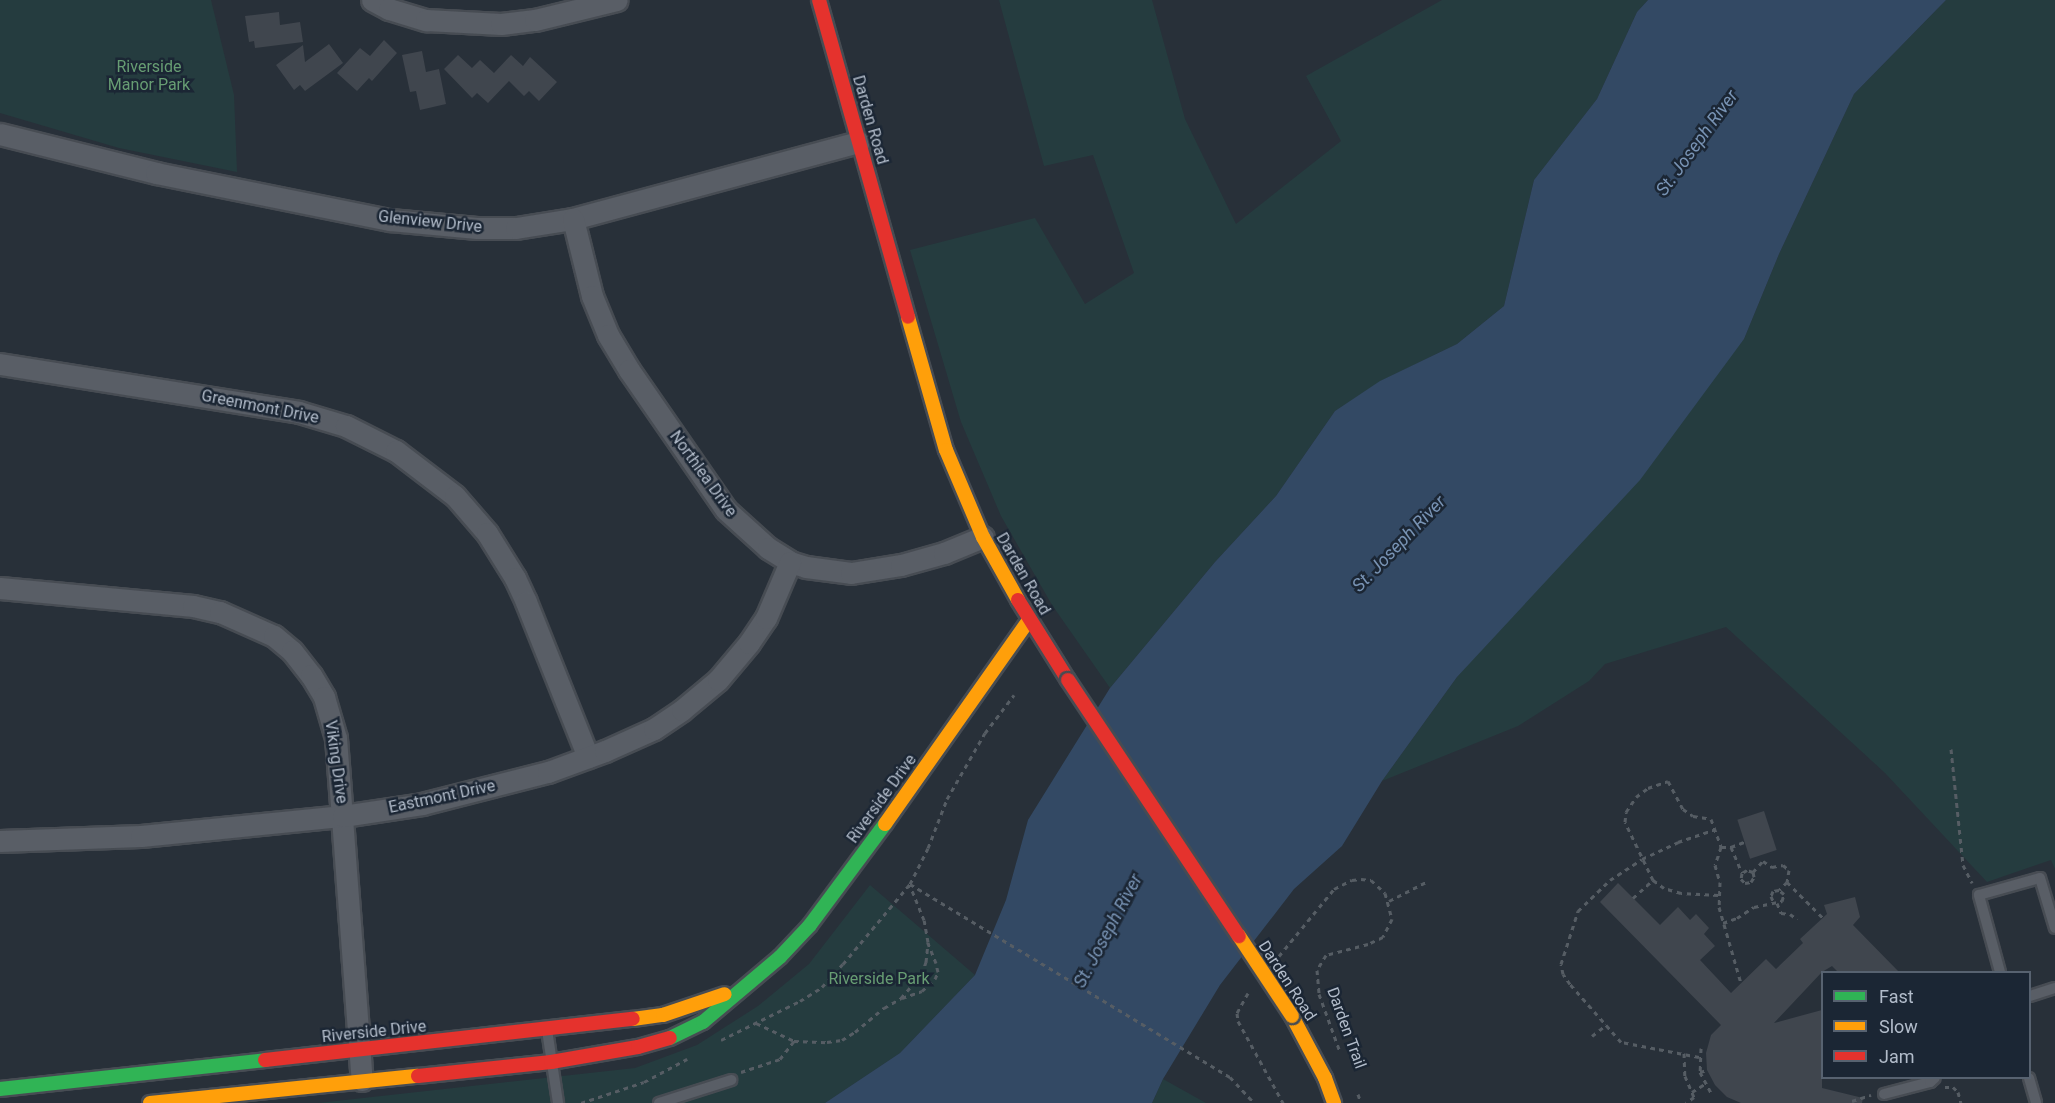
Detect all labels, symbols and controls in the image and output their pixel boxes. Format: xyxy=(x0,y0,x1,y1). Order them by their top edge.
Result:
park label: Riverside Manor Park xyxy=(108,57,190,95)
street label: Darden Road xyxy=(848,73,892,167)
water label: St. Joseph River xyxy=(1651,86,1743,200)
street label: Glenview Drive xyxy=(377,207,483,237)
street label: Greenmont Drive xyxy=(200,386,320,428)
street label: Northlea Drive xyxy=(665,427,741,521)
water label: St. Joseph River xyxy=(1348,491,1450,597)
street label: Darden Road xyxy=(992,530,1054,618)
street label: Viking Drive xyxy=(321,719,351,805)
street label: Riverside Drive xyxy=(843,751,921,847)
street label: Eastmont Drive xyxy=(387,776,497,818)
water label: St. Joseph River xyxy=(1069,871,1147,991)
street label: Darden Road xyxy=(1254,937,1320,1025)
park label: Riverside Park xyxy=(828,969,930,989)
legend xyxy=(1821,971,2031,1079)
street label: Darden Trail xyxy=(1322,985,1370,1071)
text: Fast xyxy=(1879,986,1914,1007)
text: Slow xyxy=(1879,1016,1918,1037)
street label: Riverside Drive xyxy=(321,1017,427,1047)
text: Jam xyxy=(1879,1046,1915,1067)

